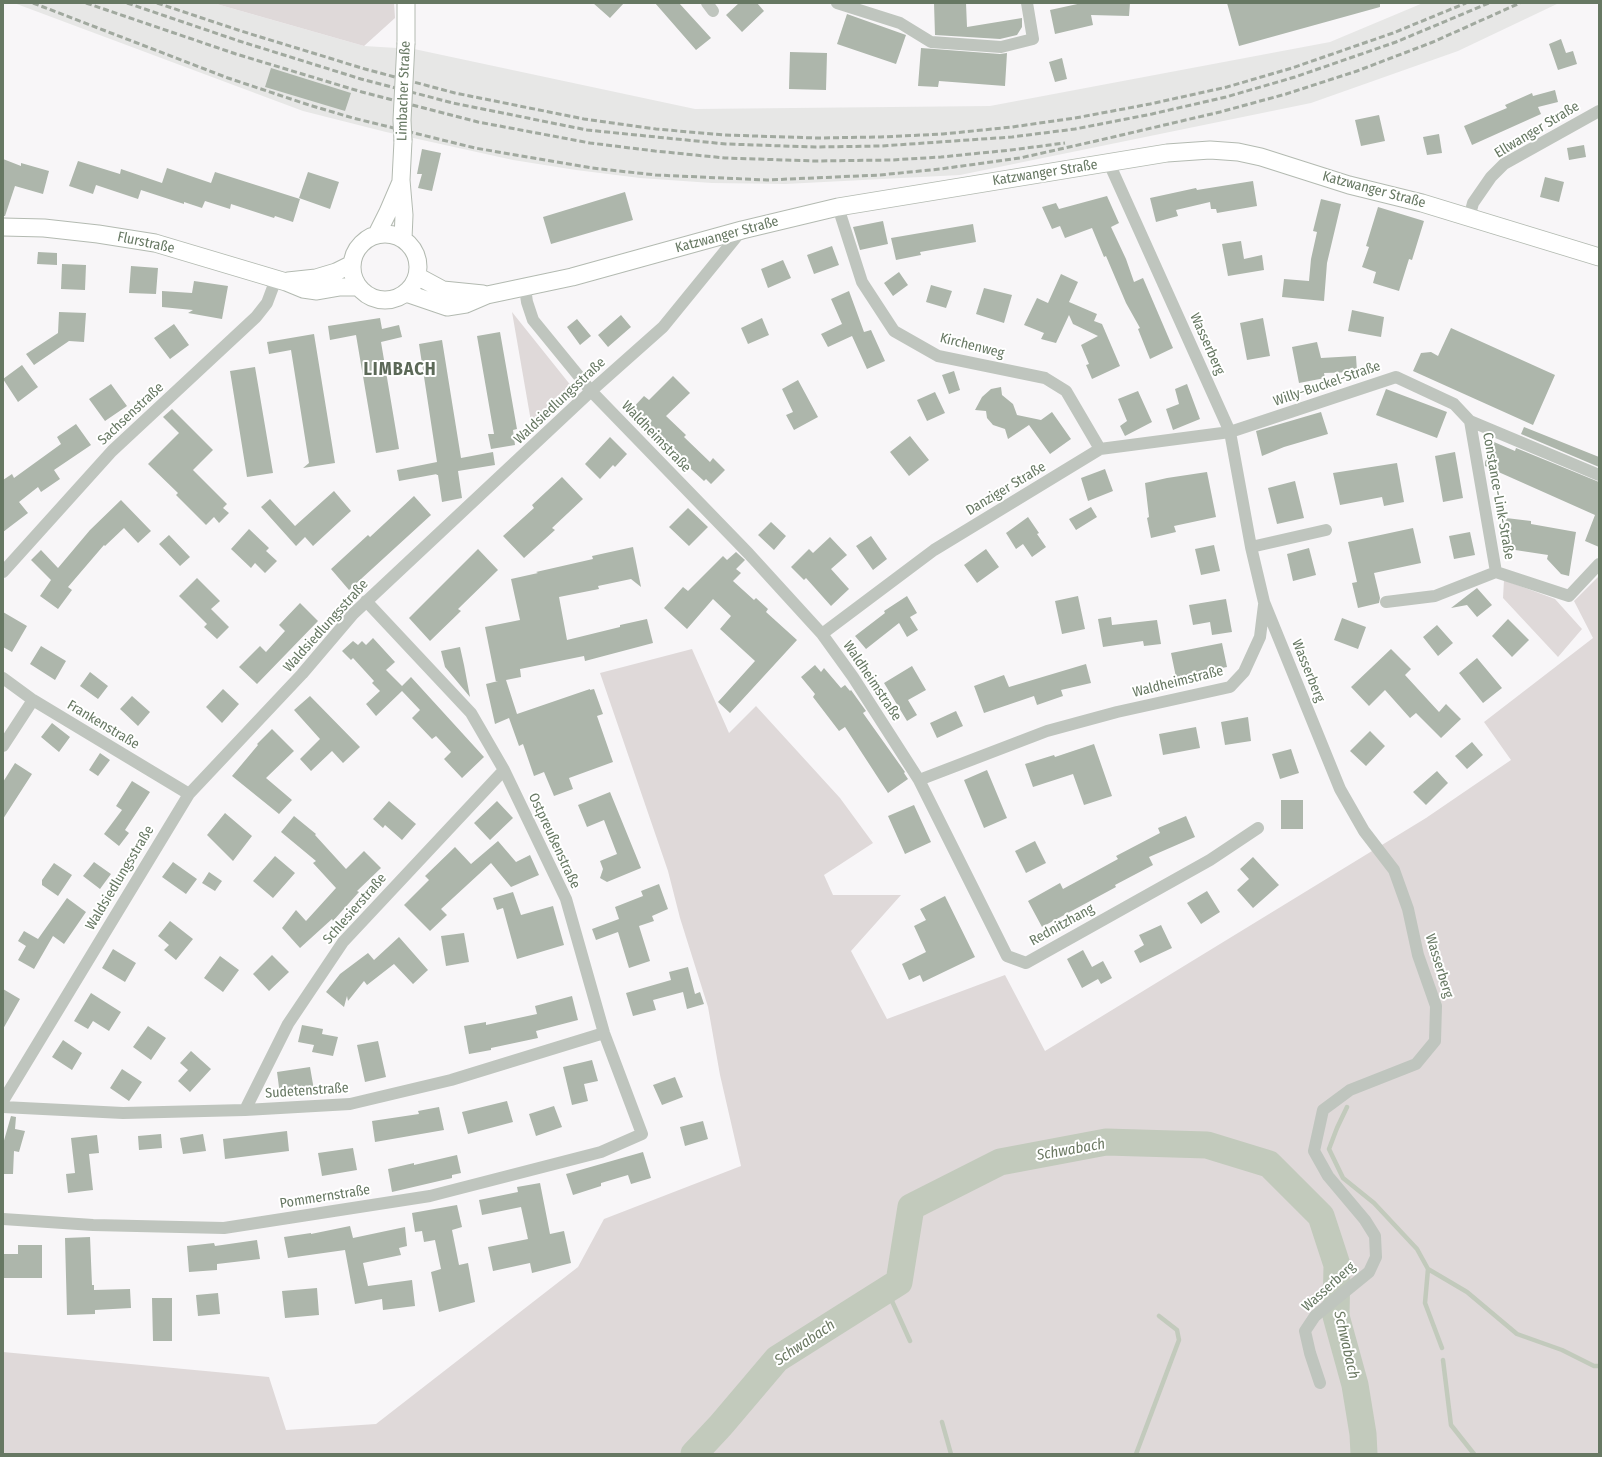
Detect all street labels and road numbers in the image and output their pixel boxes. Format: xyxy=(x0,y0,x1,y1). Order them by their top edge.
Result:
street label: Limbacher Straße xyxy=(394,41,414,141)
street label: Ellwanger Straße xyxy=(1492,98,1582,162)
street label: Katzwanger Straße xyxy=(991,156,1099,190)
street label: Katzwanger Straße xyxy=(1321,168,1427,212)
street label: Katzwanger Straße xyxy=(674,213,780,257)
street label: Flurstraße xyxy=(116,229,176,257)
street label: Wasserberg xyxy=(1186,310,1228,378)
street label: Kirchenweg xyxy=(938,330,1006,362)
street label: Waldsiedlungsstraße xyxy=(511,354,609,448)
street label: Willy-Buckel-Straße xyxy=(1271,358,1383,410)
street label: Sachsenstraße xyxy=(95,379,167,449)
street label: Waldheimstraße xyxy=(618,398,694,476)
street label: Constance-Link-Straße xyxy=(1479,431,1517,561)
street label: Danziger Straße xyxy=(963,459,1049,519)
street label: Waldsiedlungsstraße xyxy=(280,576,372,676)
street label: Wasserberg xyxy=(1288,637,1328,705)
street label: Waldheimstraße xyxy=(839,638,905,724)
street label: Waldheimstraße xyxy=(1131,663,1225,701)
street label: Frankenstraße xyxy=(64,697,142,753)
street label: Ostpreußenstraße xyxy=(524,791,584,891)
street label: Waldsiedlungsstraße xyxy=(82,823,158,933)
street label: Schlesierstraße xyxy=(320,870,390,948)
street label: Rednitzhang xyxy=(1027,900,1097,950)
street label: Wasserberg xyxy=(1421,932,1457,1000)
street label: Sudetenstraße xyxy=(265,1080,349,1102)
street label: Pommernstraße xyxy=(279,1182,371,1212)
street label: Wasserberg xyxy=(1299,1259,1359,1315)

